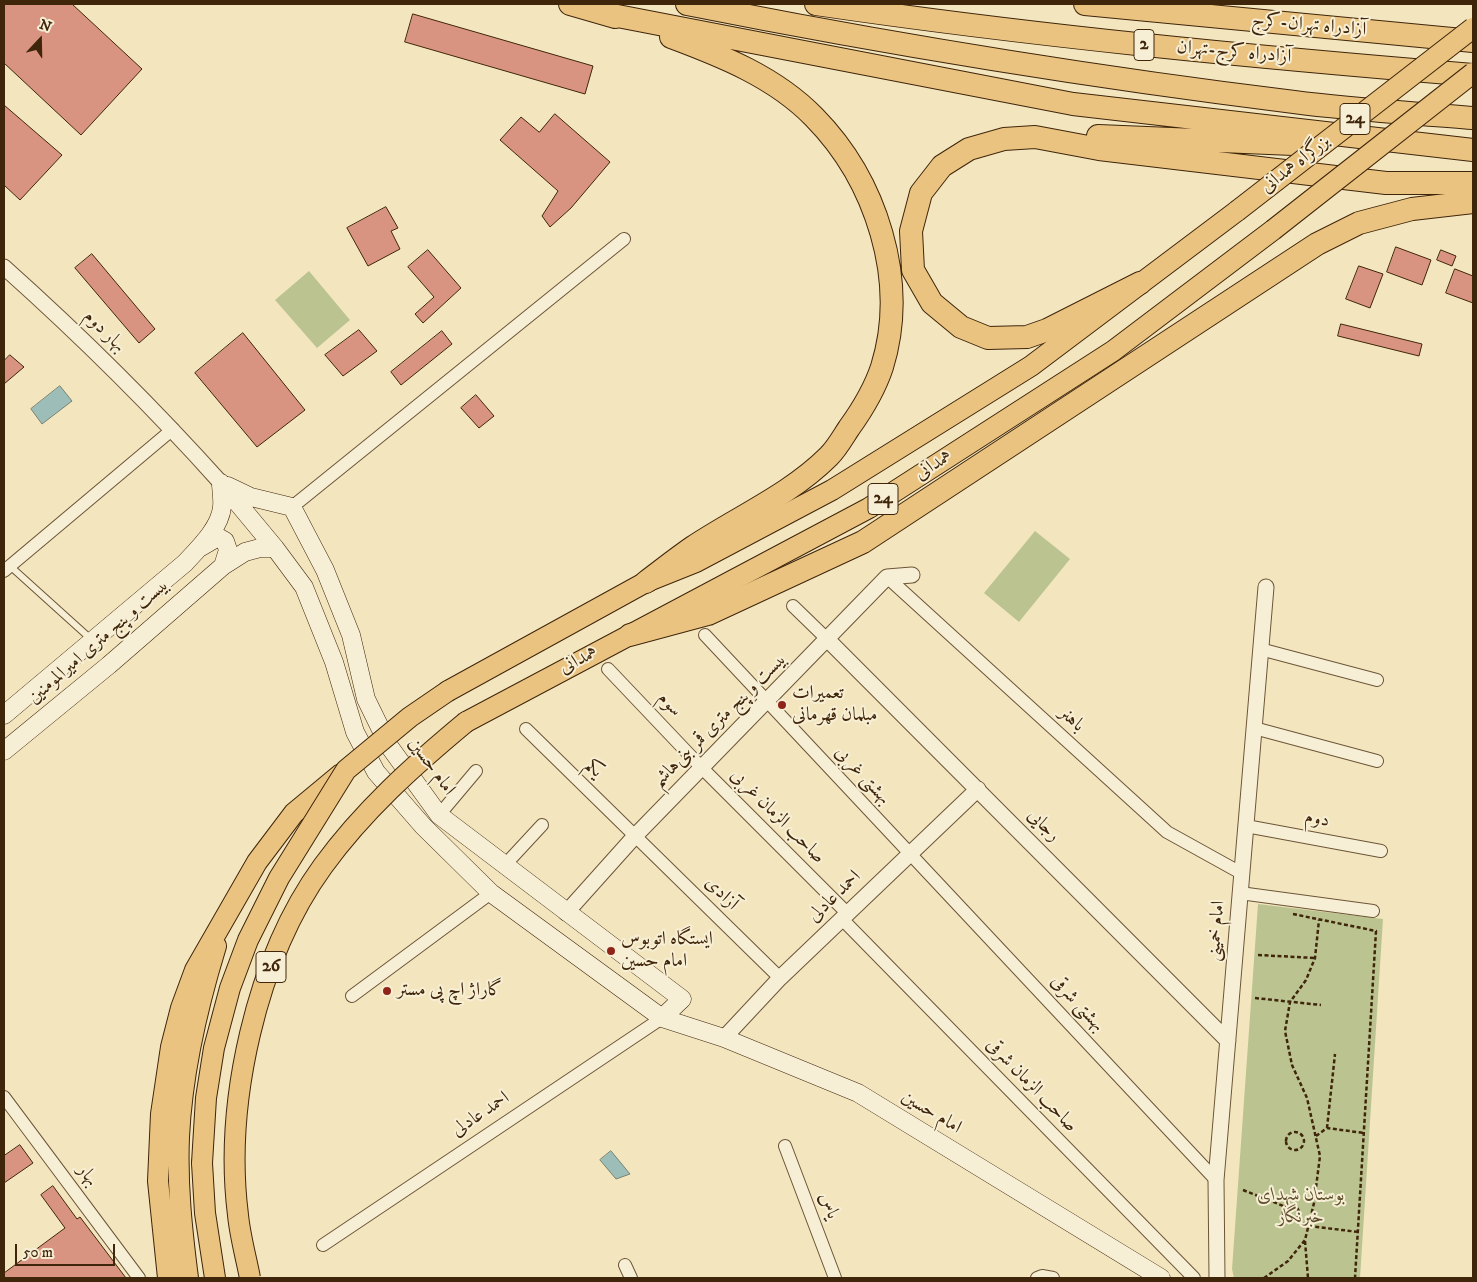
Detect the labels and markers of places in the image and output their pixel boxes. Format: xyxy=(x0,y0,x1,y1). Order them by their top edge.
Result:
place label: تعمیرات مبلمان قهرمانی xyxy=(792,683,877,727)
marker: تعمیرات مبلمان قهرمانی xyxy=(776,699,788,711)
place label: ایستگاه اتوبوس امام حسین xyxy=(621,929,713,973)
marker: ایستگاه اتوبوس امام حسین xyxy=(605,945,617,957)
place label: گاراژ اچ پی مستر xyxy=(397,980,502,1002)
marker: گاراژ اچ پی مستر xyxy=(381,985,393,997)

